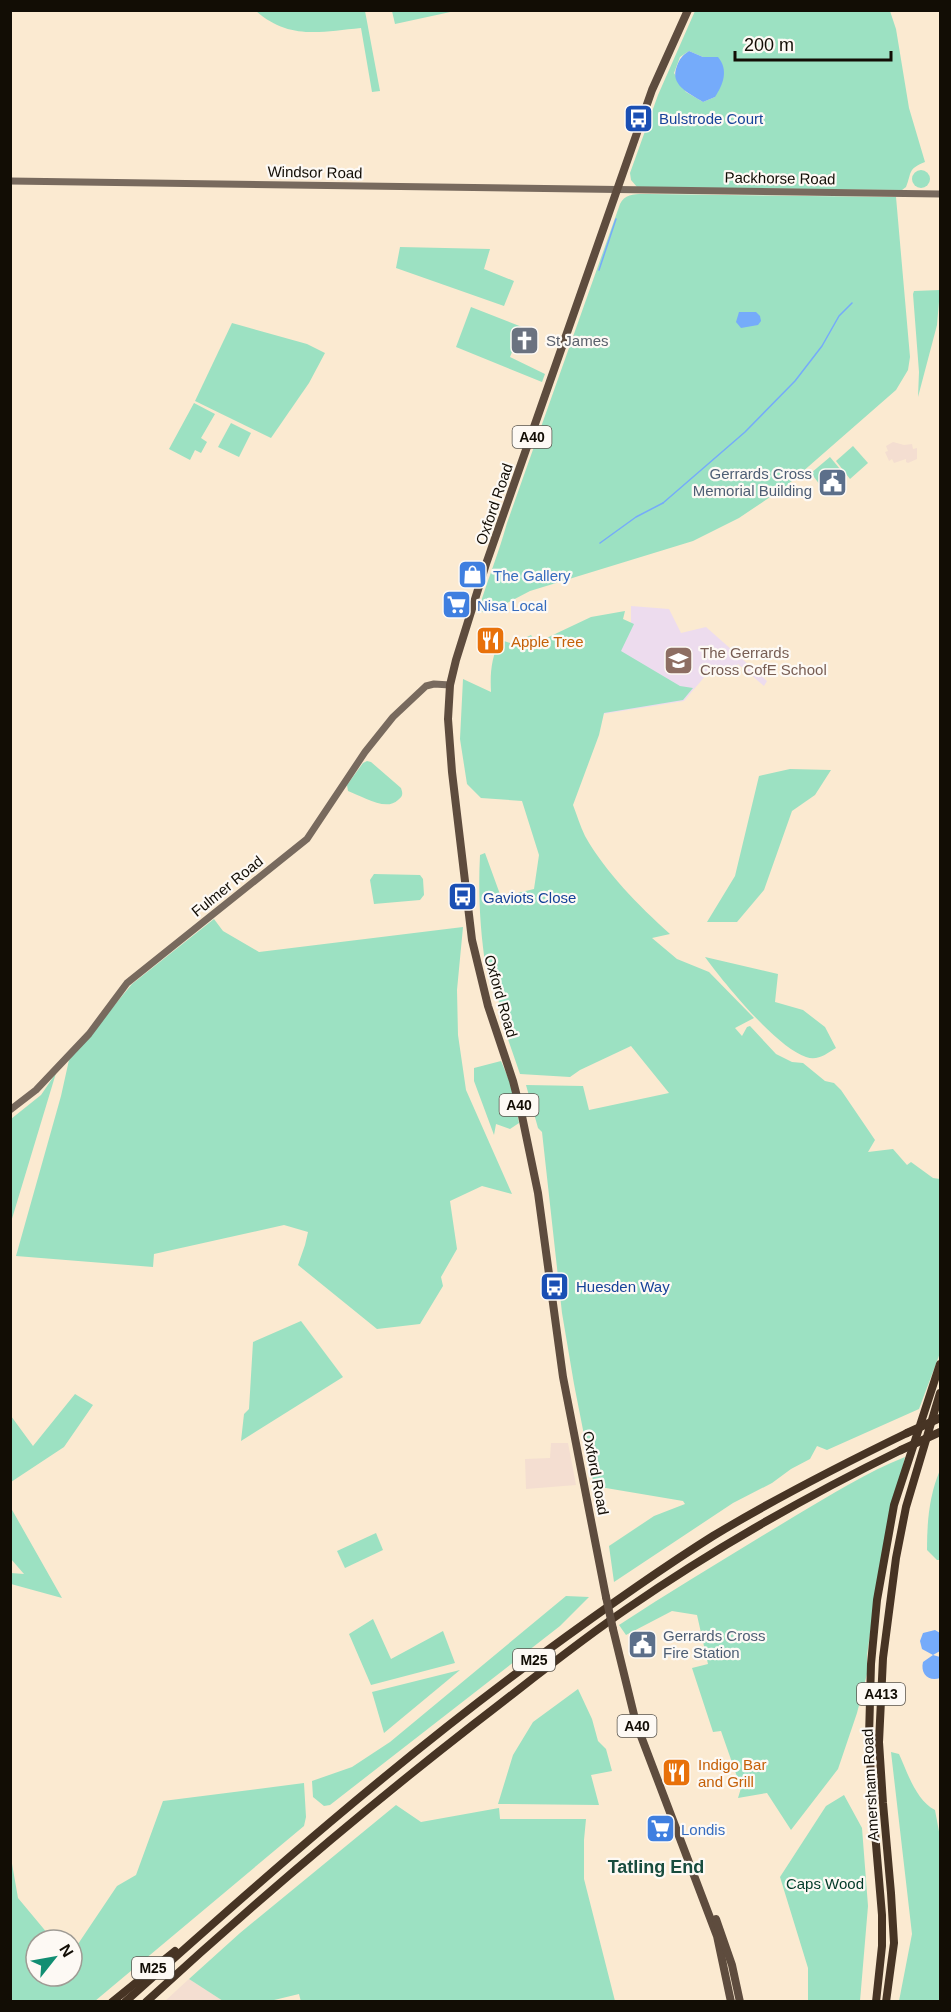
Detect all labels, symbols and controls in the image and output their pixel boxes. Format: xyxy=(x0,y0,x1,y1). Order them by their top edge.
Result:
scale bar xyxy=(735,24,891,62)
text: 200 m xyxy=(744,35,794,55)
bus stop icon: Bulstrode Court xyxy=(622,102,654,134)
place label: Bulstrode Court xyxy=(659,110,764,127)
street label: Windsor Road xyxy=(267,163,363,181)
street label: Packhorse Road xyxy=(724,169,836,187)
church icon: St James xyxy=(509,324,541,356)
place label: St James xyxy=(546,332,609,349)
road number: A40 xyxy=(512,426,552,448)
street label: Oxford Road xyxy=(472,461,516,547)
place label: Gerrards Cross Memorial Building xyxy=(693,465,812,499)
public building icon: Gerrards Cross Memorial Building xyxy=(817,466,849,498)
shop icon: The Gallery xyxy=(456,559,488,591)
place label: The Gallery xyxy=(493,567,571,584)
supermarket icon: Nisa Local xyxy=(440,589,472,621)
place label: Nisa Local xyxy=(477,597,547,614)
restaurant icon: Apple Tree xyxy=(474,625,506,657)
place label: Apple Tree xyxy=(511,633,584,650)
place label: The Gerrards Cross CofE School xyxy=(700,644,827,678)
school or university icon: The Gerrards Cross CofE School xyxy=(663,645,695,677)
street label: Fulmer Road xyxy=(188,852,266,920)
bus stop icon: Gaviots Close xyxy=(446,881,478,913)
place label: Gaviots Close xyxy=(483,889,576,906)
street label: Oxford Road xyxy=(481,953,521,1039)
road number: A40 xyxy=(500,1094,538,1116)
bus stop icon: Huesden Way xyxy=(539,1270,571,1302)
place label: Huesden Way xyxy=(576,1278,670,1295)
street label: Oxford Road xyxy=(580,1430,612,1516)
place label: Gerrards Cross Fire Station xyxy=(663,1627,766,1661)
public building icon: Gerrards Cross Fire Station xyxy=(626,1628,658,1660)
road number: M25 xyxy=(513,1649,555,1671)
road number: A413 xyxy=(857,1683,905,1705)
road number: A40 xyxy=(618,1715,656,1737)
street label: Amersham Road xyxy=(859,1728,881,1842)
place label: Indigo Bar and Grill xyxy=(698,1756,766,1790)
restaurant icon: Indigo Bar and Grill xyxy=(661,1757,693,1789)
supermarket icon: Londis xyxy=(644,1813,676,1845)
place label: Londis xyxy=(681,1821,725,1838)
district label: Tatling End xyxy=(608,1857,704,1877)
park label: Caps Wood xyxy=(786,1875,864,1892)
north arrow xyxy=(24,1928,84,1988)
text: N xyxy=(56,1941,77,1960)
road number: M25 xyxy=(132,1957,174,1979)

